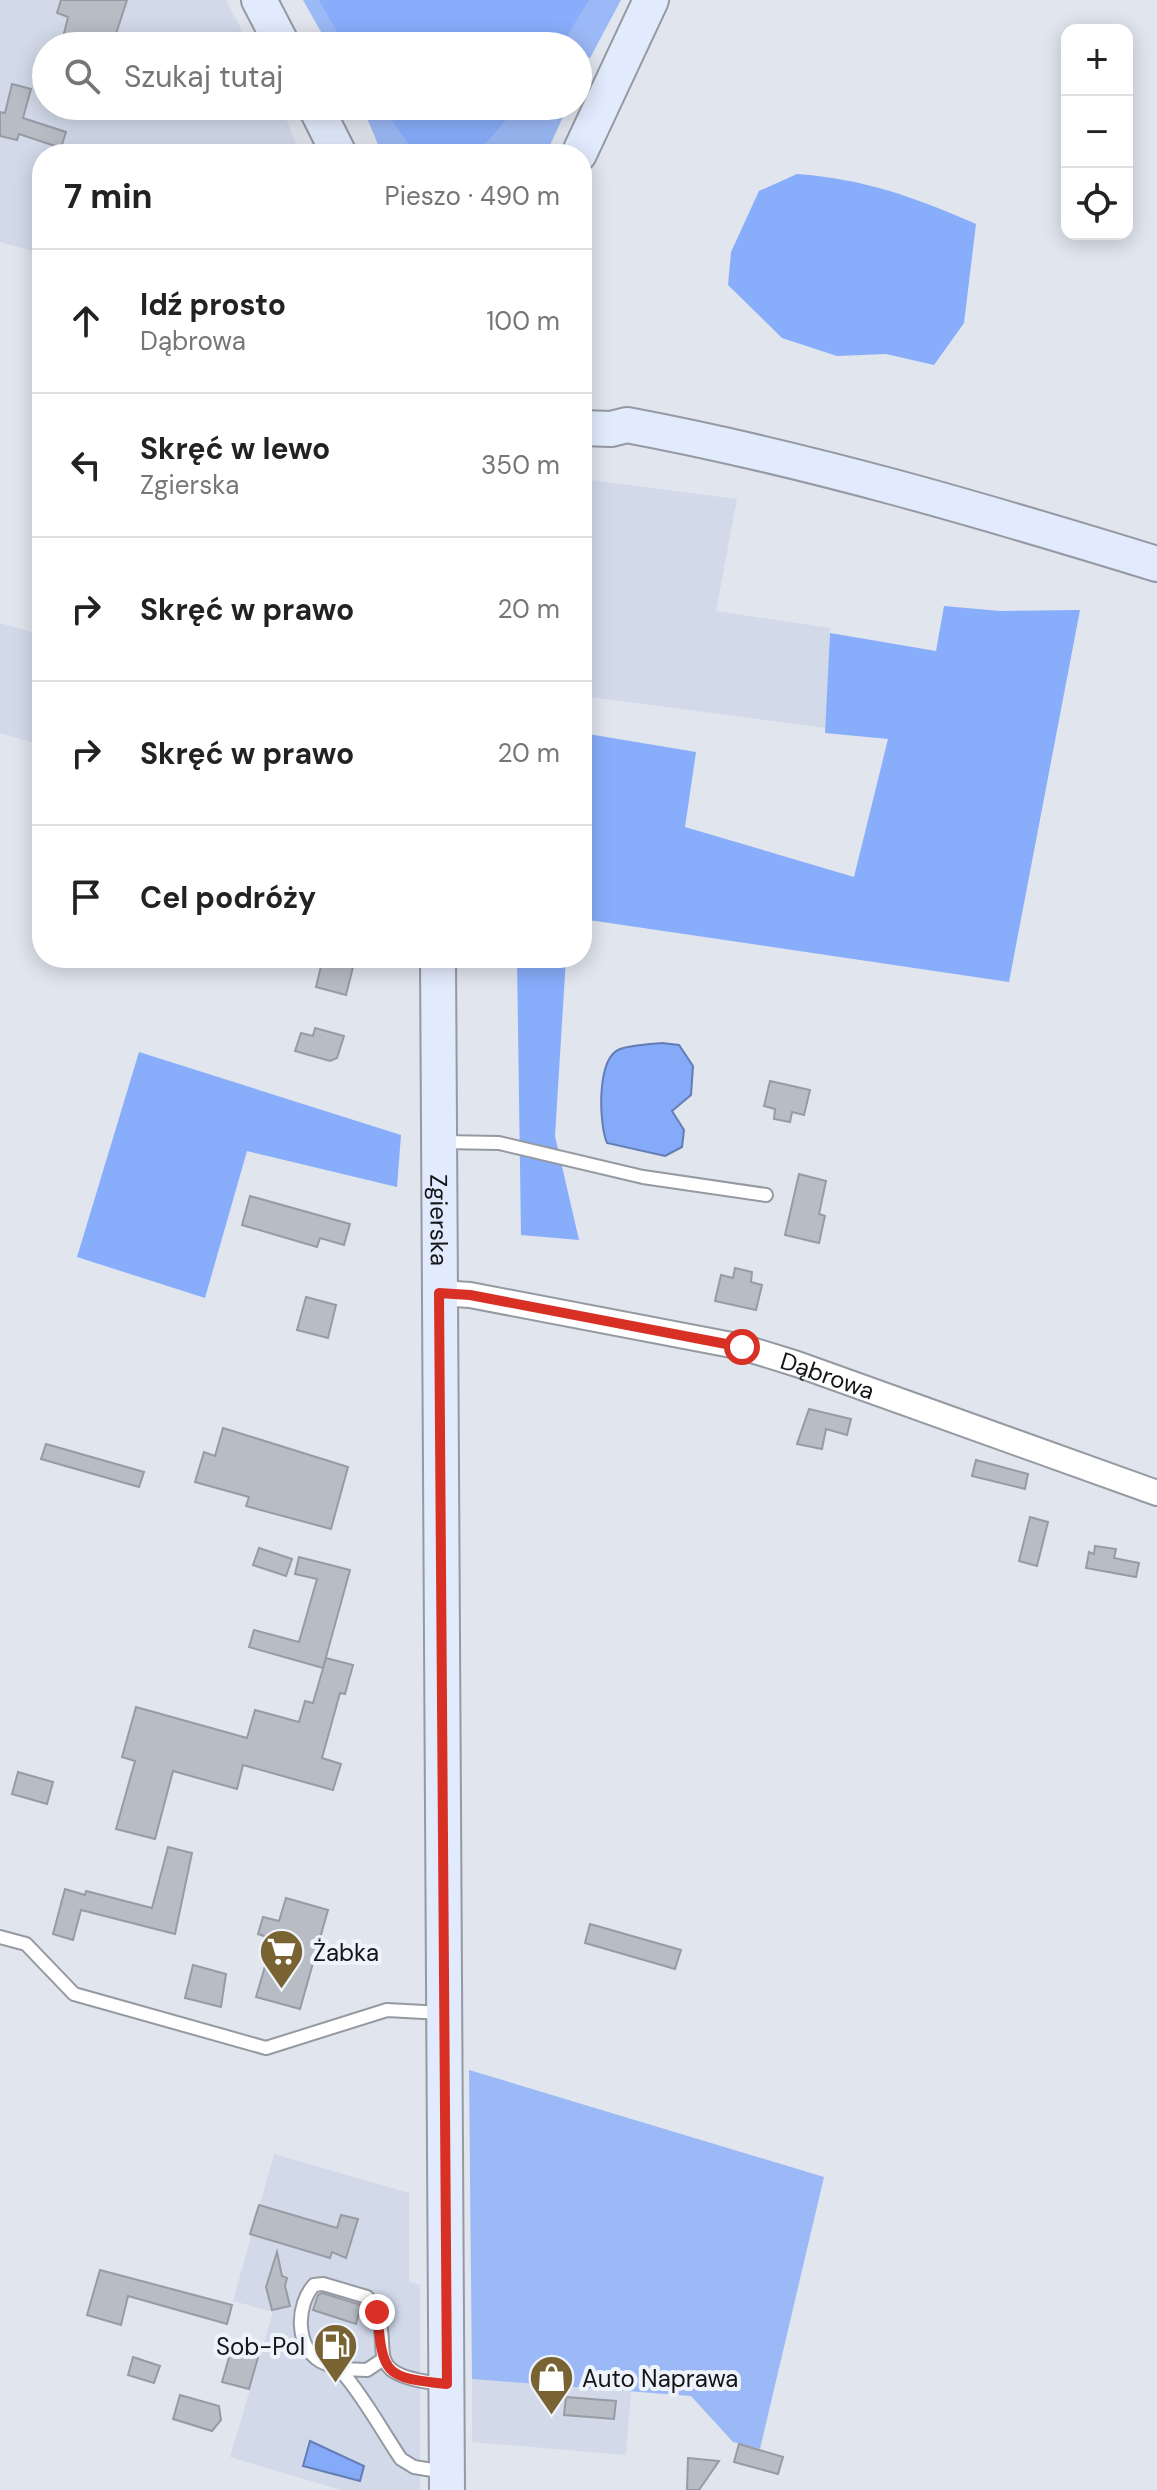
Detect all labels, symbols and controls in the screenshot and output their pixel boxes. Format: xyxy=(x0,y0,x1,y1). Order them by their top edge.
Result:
map controls xyxy=(1061,24,1133,240)
button: + xyxy=(1061,24,1133,96)
search box xyxy=(32,32,592,120)
icon: search xyxy=(60,54,104,98)
text: Szukaj tutaj xyxy=(124,57,283,96)
button: − xyxy=(1061,96,1133,168)
button: locate xyxy=(1061,168,1133,240)
text: 7 min xyxy=(64,174,153,219)
text: Pieszo · 490 m xyxy=(385,179,560,213)
text: Idź prosto xyxy=(140,285,286,324)
icon: ahead xyxy=(64,299,108,343)
text: 100 m xyxy=(486,304,560,338)
text: Dąbrowa xyxy=(140,324,246,358)
text: Skręć w lewo xyxy=(140,429,330,468)
icon: left xyxy=(64,443,108,487)
text: 350 m xyxy=(481,448,560,482)
text: Zgierska xyxy=(140,468,239,502)
icon: right xyxy=(64,587,108,631)
text: Skręć w prawo xyxy=(140,590,354,629)
text: 20 m xyxy=(497,592,560,626)
icon: right xyxy=(64,731,108,775)
text: Skręć w prawo xyxy=(140,734,354,773)
text: 20 m xyxy=(497,736,560,770)
icon: arrive xyxy=(64,875,108,919)
text: Cel podróży xyxy=(140,878,316,917)
street label: Zgierska xyxy=(424,1174,455,1266)
route start xyxy=(724,1329,760,1365)
street label: Dąbrowa xyxy=(777,1344,879,1406)
supermarket icon: Żabka xyxy=(258,1928,306,1991)
place label: Żabka xyxy=(313,1937,379,1968)
route end xyxy=(359,2294,395,2330)
fuel station icon: Sob-Pol xyxy=(312,2322,360,2385)
place label: Sob-Pol xyxy=(216,2331,305,2362)
shop icon: Auto Naprawa xyxy=(527,2354,575,2417)
place label: Auto Naprawa xyxy=(582,2363,738,2394)

